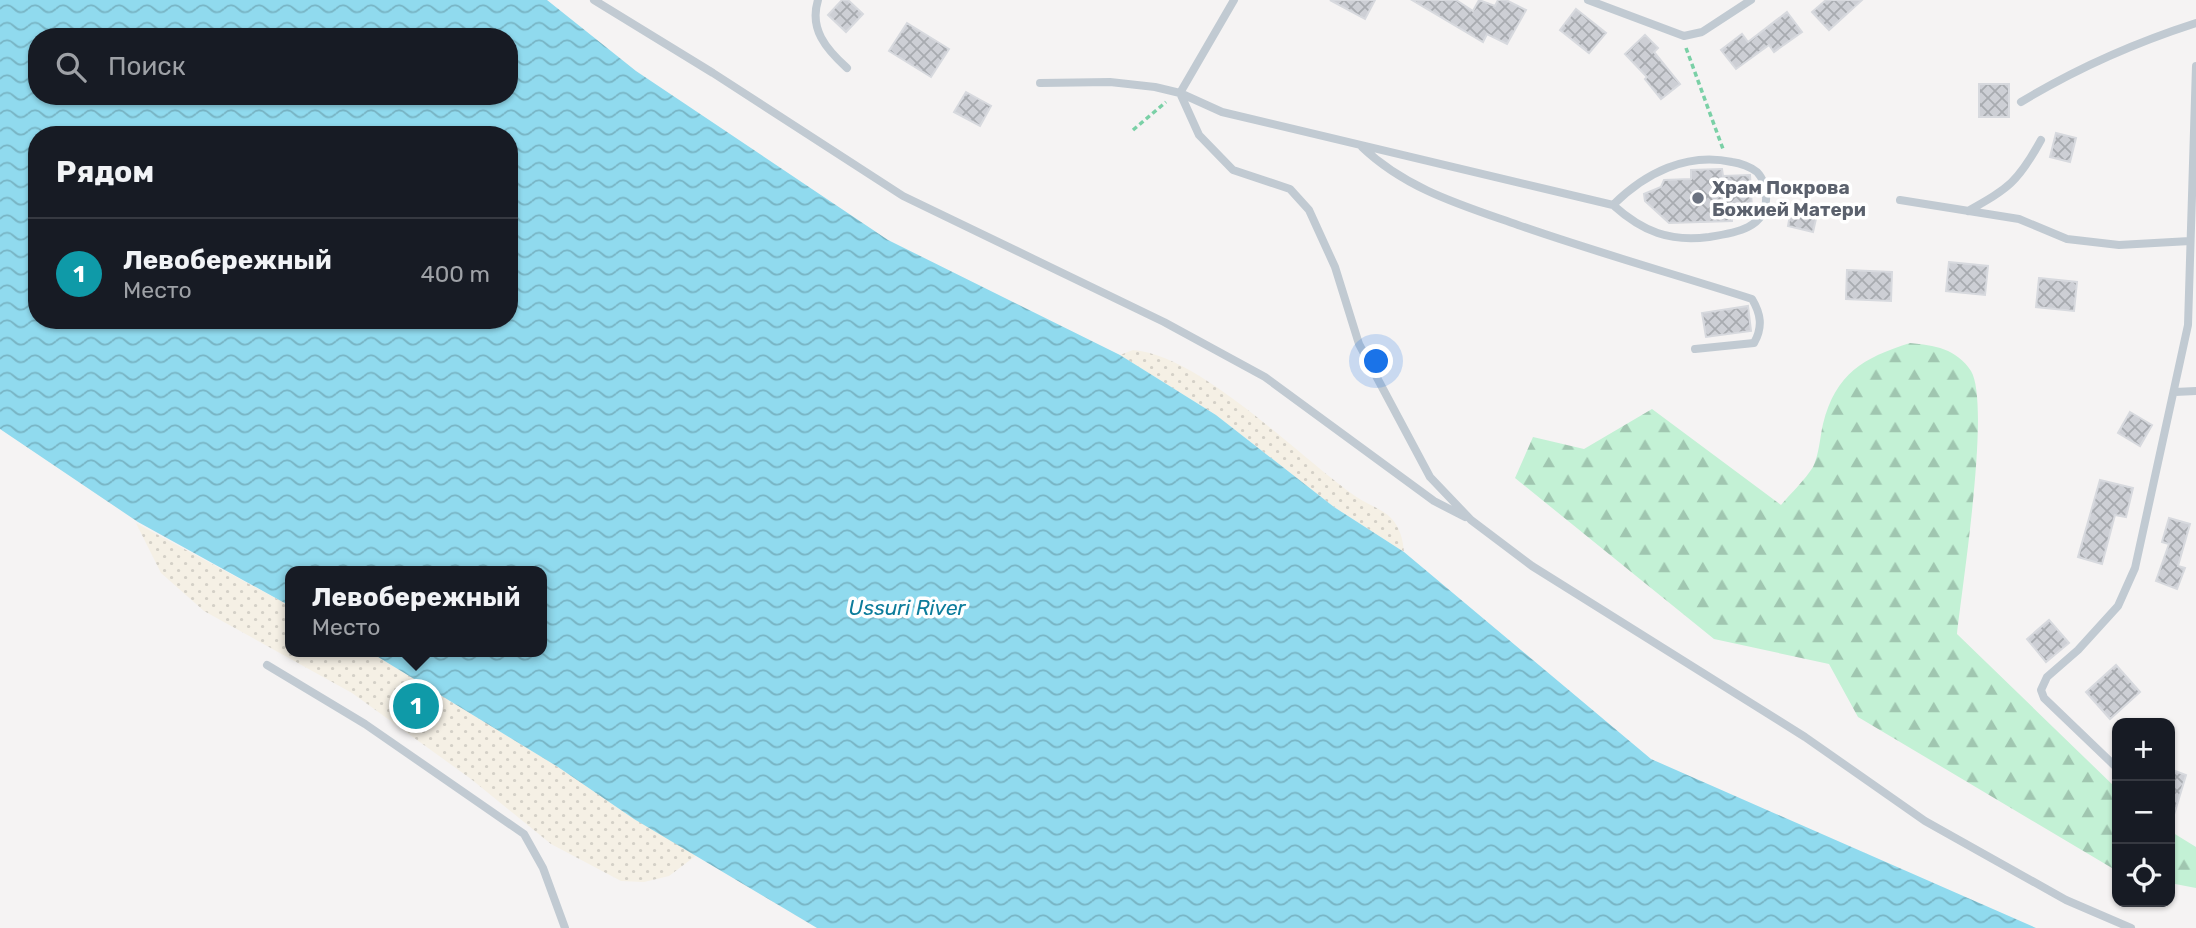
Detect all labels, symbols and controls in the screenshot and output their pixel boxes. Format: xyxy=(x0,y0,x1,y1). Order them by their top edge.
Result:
search box xyxy=(28,28,518,105)
icon: search xyxy=(52,48,90,86)
text: Поиск xyxy=(108,51,186,82)
text: Рядом xyxy=(56,154,154,190)
place label: Храм Покрова Божией Матери xyxy=(1712,176,1866,221)
marker: Храм Покрова Божией Матери xyxy=(1690,190,1706,206)
text: Левобережный xyxy=(123,245,332,276)
text: 1 xyxy=(73,260,85,288)
text: 400 m xyxy=(420,260,490,288)
text: Место xyxy=(123,276,192,304)
your location xyxy=(1359,344,1393,378)
popup xyxy=(285,566,547,657)
text: Левобережный xyxy=(312,582,520,613)
water label: Ussuri River xyxy=(849,595,966,620)
text: Место xyxy=(312,613,381,641)
pin: 1 xyxy=(393,680,439,732)
map controls xyxy=(2112,718,2175,907)
button: + xyxy=(2112,718,2175,781)
button: − xyxy=(2112,781,2175,844)
button: locate xyxy=(2112,844,2175,907)

